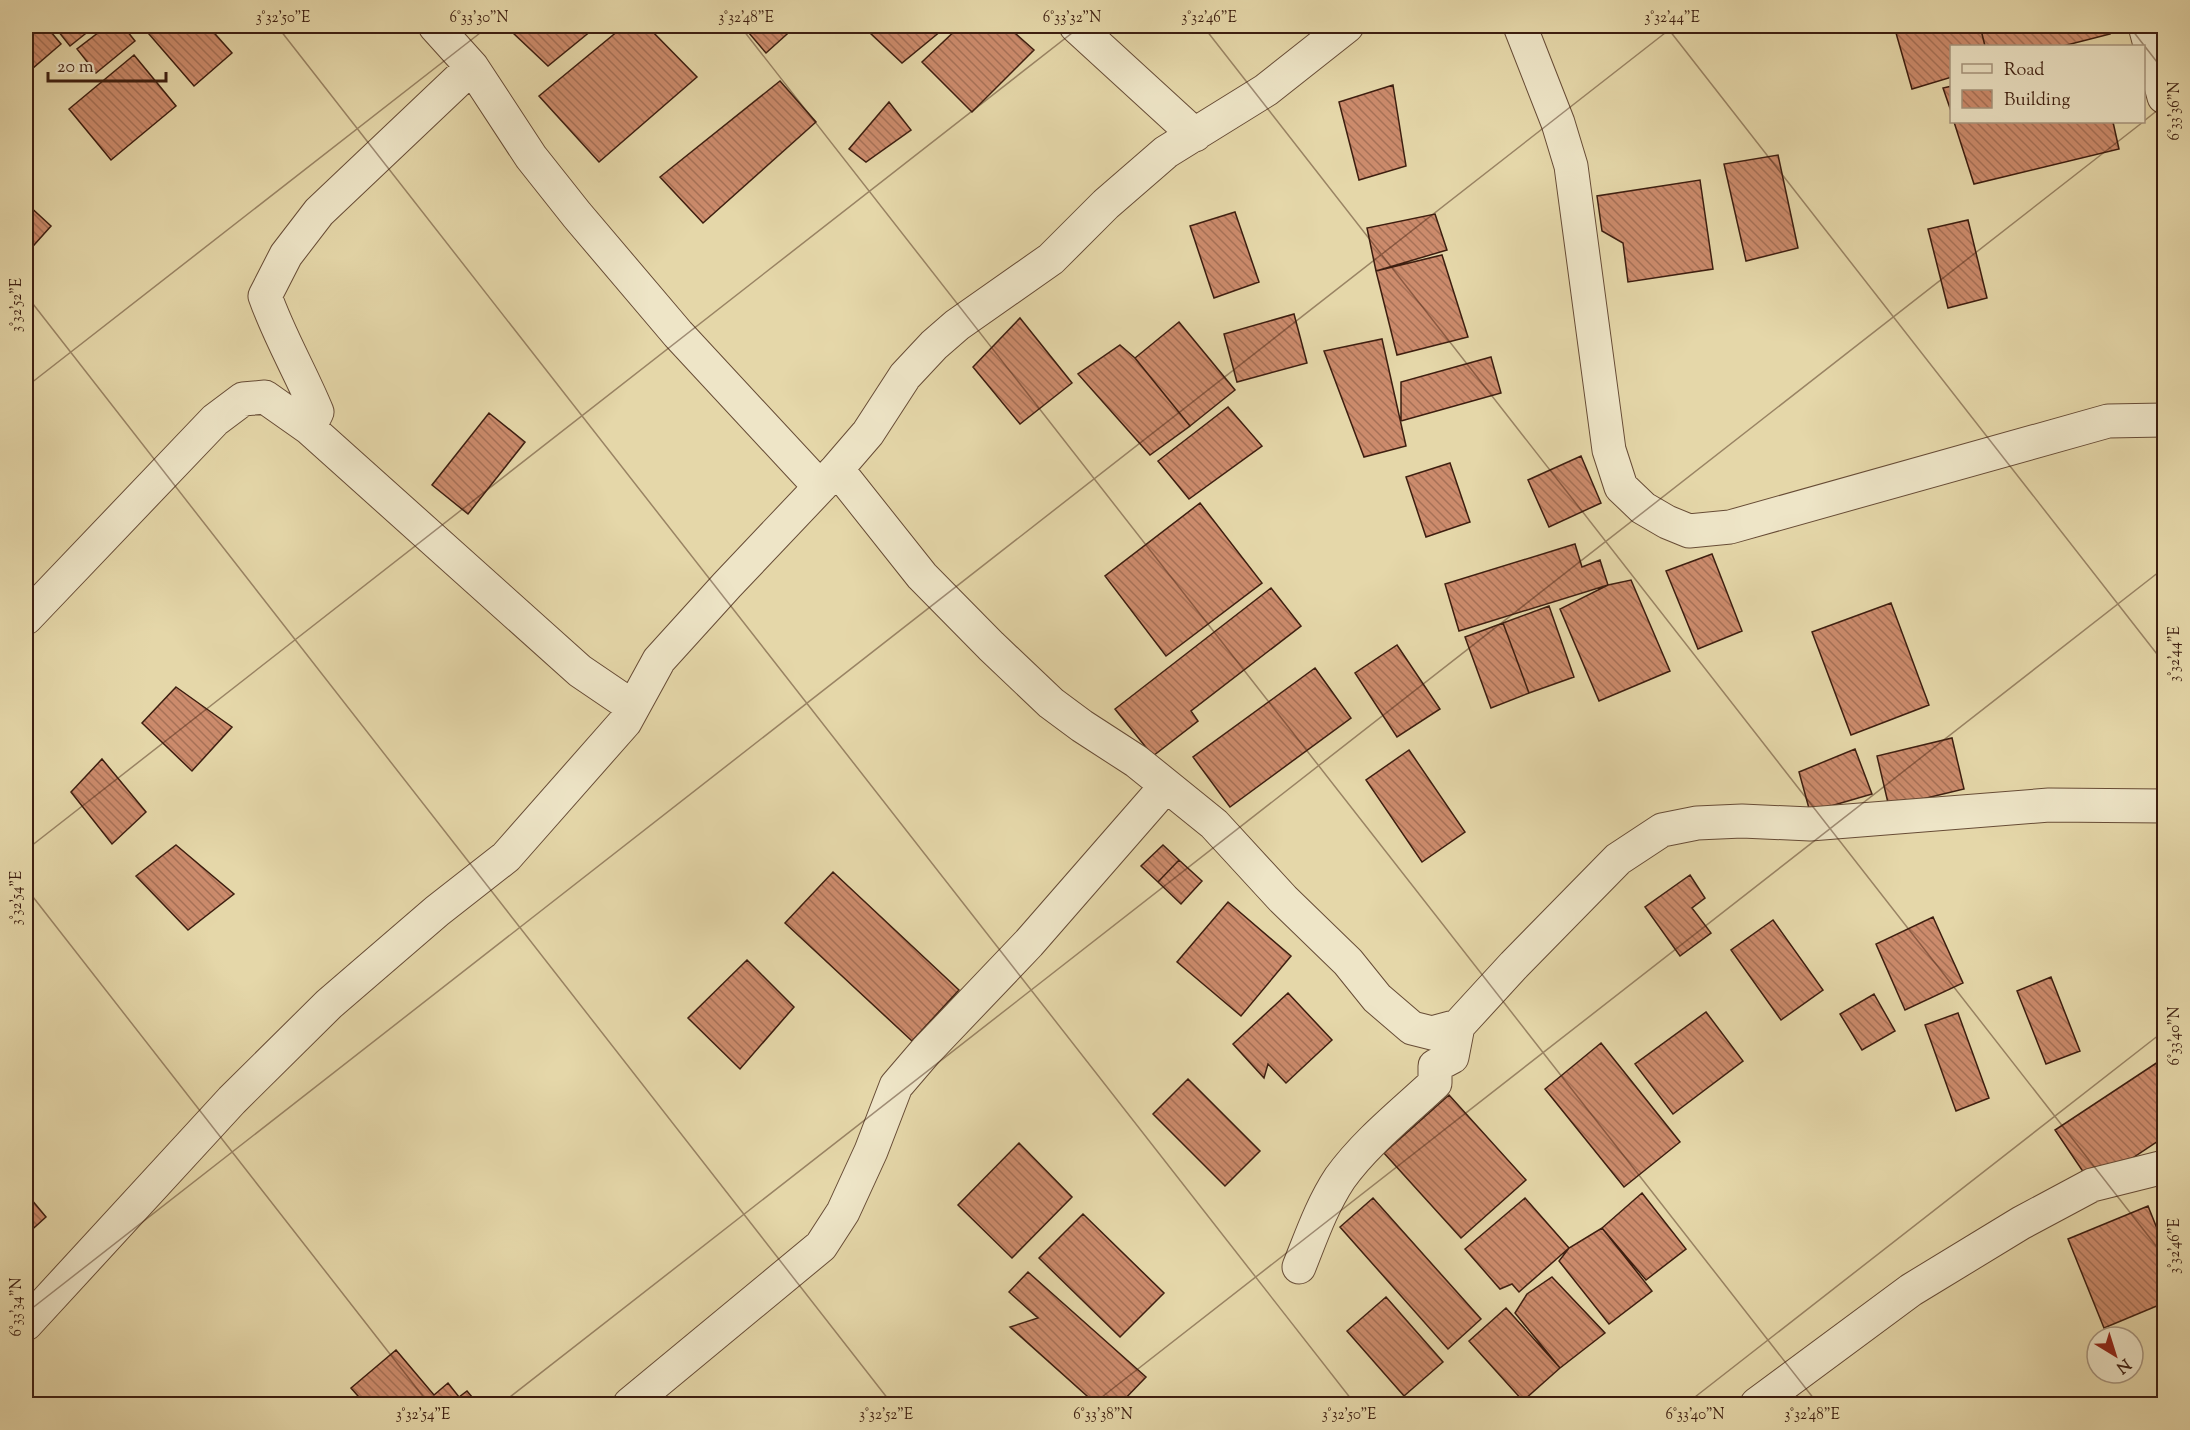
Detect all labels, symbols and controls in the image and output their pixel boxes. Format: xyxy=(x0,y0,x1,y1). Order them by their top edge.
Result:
text: 3°32'50"E xyxy=(256,8,310,29)
text: 6°33'30"N xyxy=(449,8,509,29)
text: 3°32'48"E xyxy=(718,8,774,29)
text: 6°33'32"N xyxy=(1043,8,1101,29)
text: 3°32'46"E xyxy=(1181,8,1237,29)
text: 3°32'44"E xyxy=(1644,8,1700,29)
scale bar xyxy=(48,45,166,83)
legend xyxy=(1950,45,2145,123)
text: 20 m xyxy=(57,55,94,81)
text: Road xyxy=(2004,58,2044,84)
text: 6°33'36"N xyxy=(2165,81,2186,141)
text: Building xyxy=(2004,88,2070,114)
text: 3°32'52"E xyxy=(7,278,28,332)
text: 3°32'44"E xyxy=(2165,626,2186,682)
text: 3°32'54"E xyxy=(7,871,28,925)
text: 6°33'40"N xyxy=(2165,1006,2186,1066)
text: 3°32'46"E xyxy=(2165,1218,2186,1274)
text: 6°33'34"N xyxy=(7,1277,28,1337)
north arrow xyxy=(2085,1325,2145,1385)
text: N xyxy=(2110,1352,2135,1378)
text: 3°32'54"E xyxy=(396,1405,450,1426)
text: 3°32'52"E xyxy=(859,1405,913,1426)
text: 6°33'38"N xyxy=(1073,1405,1133,1426)
text: 3°32'50"E xyxy=(1322,1405,1376,1426)
text: 6°33'40"N xyxy=(1665,1405,1725,1426)
text: 3°32'48"E xyxy=(1784,1405,1840,1426)

